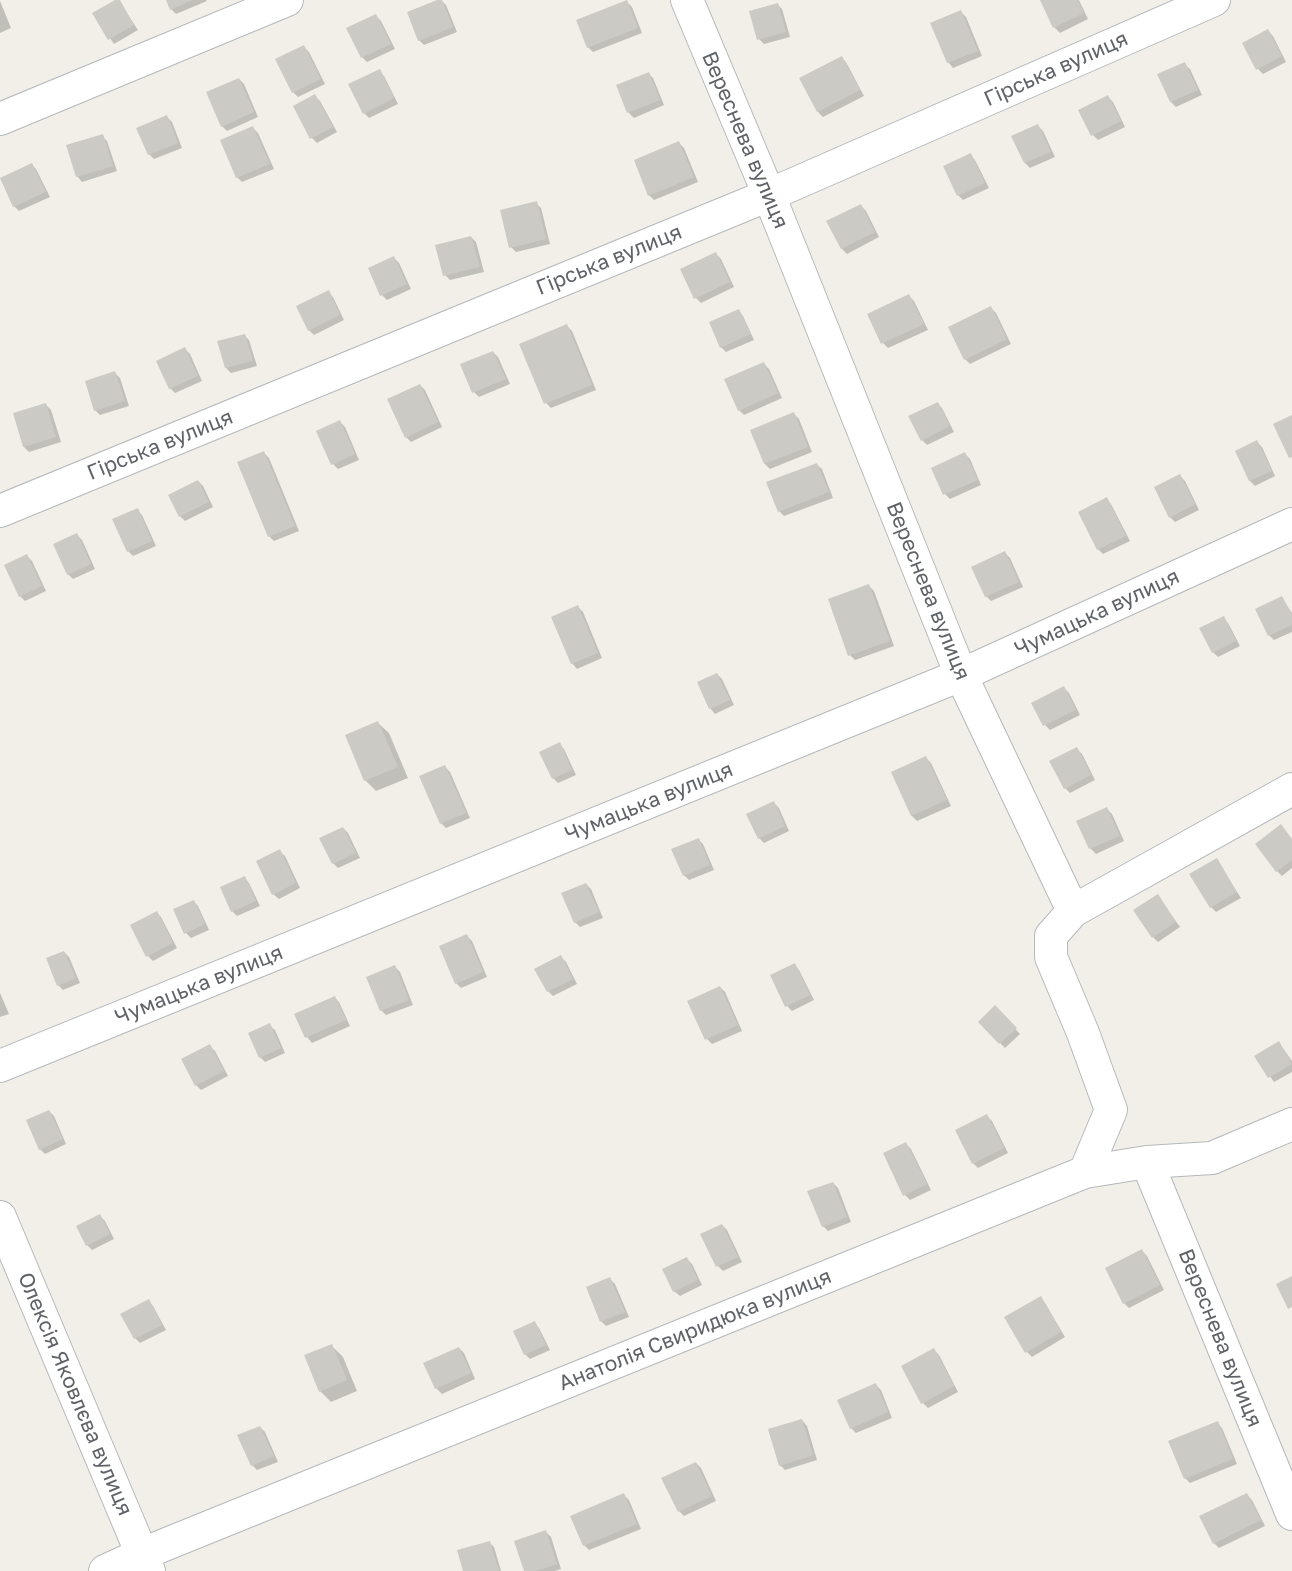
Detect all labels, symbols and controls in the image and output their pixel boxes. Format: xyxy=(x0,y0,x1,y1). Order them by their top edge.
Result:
street label: Гірська вулиця xyxy=(980,26,1132,112)
street label: Вереснева вулиця xyxy=(696,48,794,232)
street label: Гірська вулиця xyxy=(533,219,685,301)
street label: Гірська вулиця xyxy=(84,404,236,486)
street label: Вереснева вулиця xyxy=(881,498,975,684)
street label: Чумацька вулиця xyxy=(1011,564,1183,662)
street label: Чумацька вулиця xyxy=(561,757,737,847)
street label: Чумацька вулиця xyxy=(111,940,287,1030)
street label: Вереснева вулиця xyxy=(1173,1245,1267,1431)
street label: Анатолія Свиридюка вулиця xyxy=(555,1264,835,1396)
street label: Олексія Яковлєва вулиця xyxy=(12,1269,138,1519)

